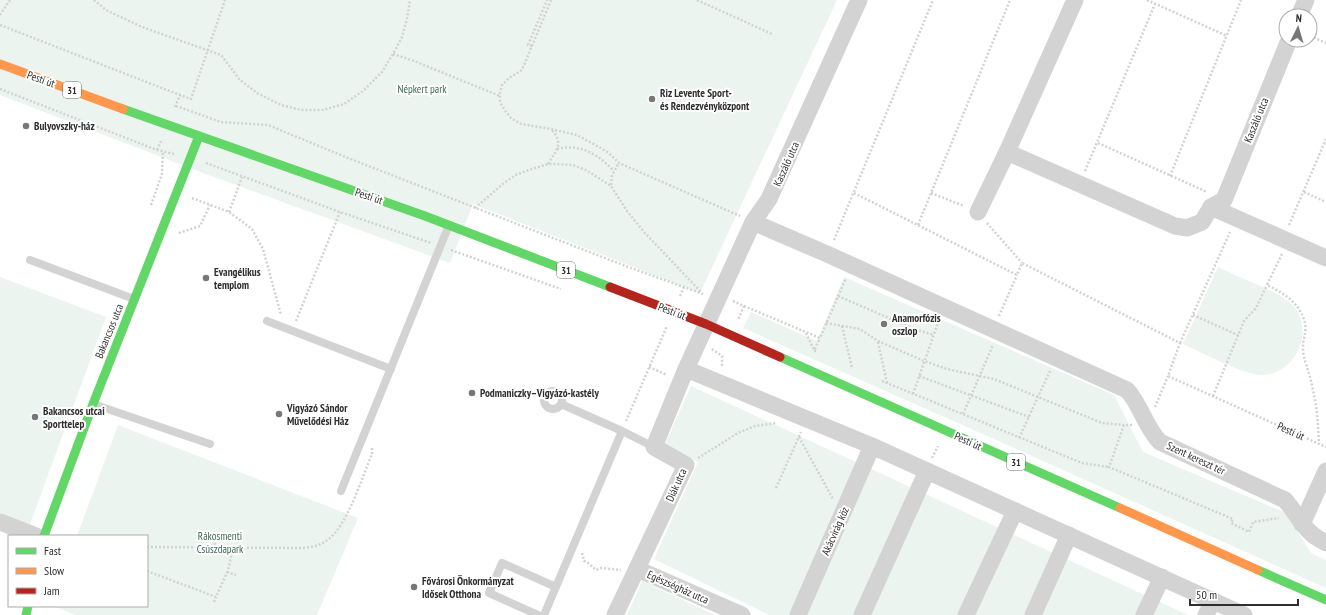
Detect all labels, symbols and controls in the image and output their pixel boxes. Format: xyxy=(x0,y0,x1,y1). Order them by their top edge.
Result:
north arrow xyxy=(1278,8,1318,48)
text: N xyxy=(1295,11,1302,25)
street label: Pesti út xyxy=(25,68,57,90)
road number: 31 xyxy=(63,82,81,98)
park label: Népkert park xyxy=(397,82,447,96)
place label: Riz Levente Sport- és Rendezvényközpont xyxy=(660,86,750,113)
marker: Riz Levente Sport- és Rendezvényközpont xyxy=(647,94,657,104)
street label: Kaszáló utca xyxy=(1241,95,1271,145)
place label: Bulyovszky-ház xyxy=(34,119,95,133)
marker: Bulyovszky-ház xyxy=(21,121,31,131)
street label: Kaszáló utca xyxy=(770,140,802,188)
street label: Pesti út xyxy=(353,185,385,207)
road number: 31 xyxy=(557,262,575,278)
place label: Evangélikus templom xyxy=(214,265,261,292)
marker: Evangélikus templom xyxy=(201,273,211,283)
street label: Pesti út xyxy=(656,299,688,323)
street label: Bakancsos utca xyxy=(92,302,126,360)
place label: Anamorfózis oszlop xyxy=(891,311,941,338)
marker: Anamorfózis oszlop xyxy=(879,319,889,329)
place label: Podmaniczky–Vigyázó-kastély xyxy=(480,386,599,400)
marker: Podmaniczky–Vigyázó-kastély xyxy=(467,388,477,398)
place label: Vigyázó Sándor Művelődési Ház xyxy=(286,401,349,428)
place label: Bakancsos utcai Sporttelep xyxy=(43,404,105,431)
marker: Vigyázó Sándor Művelődési Ház xyxy=(274,409,284,419)
marker: Bakancsos utcai Sporttelep xyxy=(30,412,40,422)
street label: Pesti út xyxy=(1275,419,1307,443)
street label: Pesti út xyxy=(952,429,984,453)
street label: Szent kereszt tér xyxy=(1164,438,1228,478)
road number: 31 xyxy=(1007,454,1025,470)
street label: Diák utca xyxy=(663,466,689,504)
street label: Akácvirág köz xyxy=(818,505,852,557)
park label: Rákosmenti Csúszdapark xyxy=(197,529,244,556)
legend xyxy=(8,535,148,607)
text: Fast xyxy=(44,543,62,558)
text: Slow xyxy=(44,563,65,578)
street label: Egészségház utca xyxy=(645,567,711,607)
place label: Fővárosi Önkormányzat Idősek Otthona xyxy=(422,574,514,601)
scale bar xyxy=(1190,581,1298,607)
marker: Fővárosi Önkormányzat Idősek Otthona xyxy=(409,582,419,592)
text: Jam xyxy=(43,583,60,598)
text: 50 m xyxy=(1196,587,1217,602)

